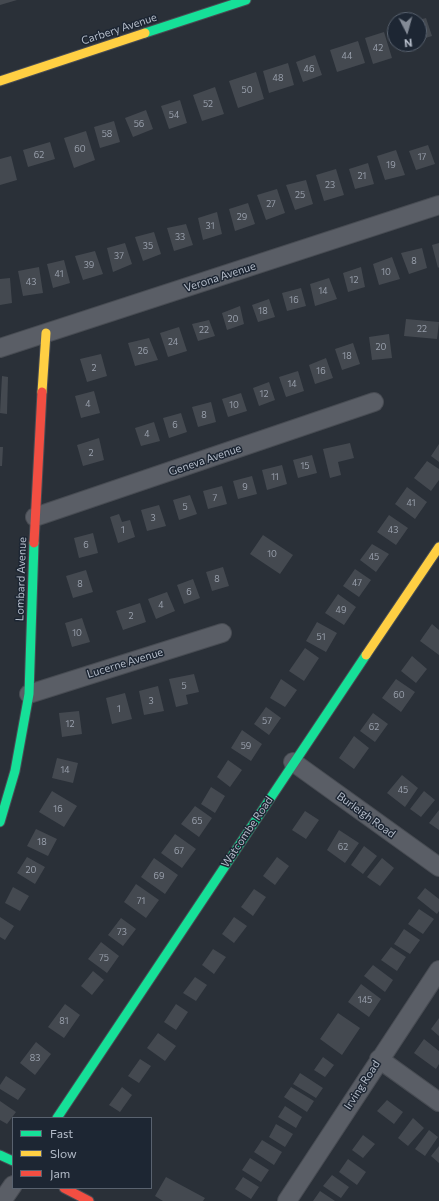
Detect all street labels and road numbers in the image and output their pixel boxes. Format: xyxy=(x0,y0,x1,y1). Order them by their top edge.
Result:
street label: Carbery Avenue xyxy=(79,11,159,47)
street label: Verona Avenue xyxy=(183,259,257,295)
street label: Geneva Avenue xyxy=(167,441,243,479)
street label: Lombard Avenue xyxy=(13,537,29,621)
street label: Lucerne Avenue xyxy=(85,645,165,681)
street label: Burleigh Road xyxy=(334,789,398,841)
street label: Watcombe Road xyxy=(218,794,276,870)
street label: Irving Road xyxy=(341,1058,383,1112)

